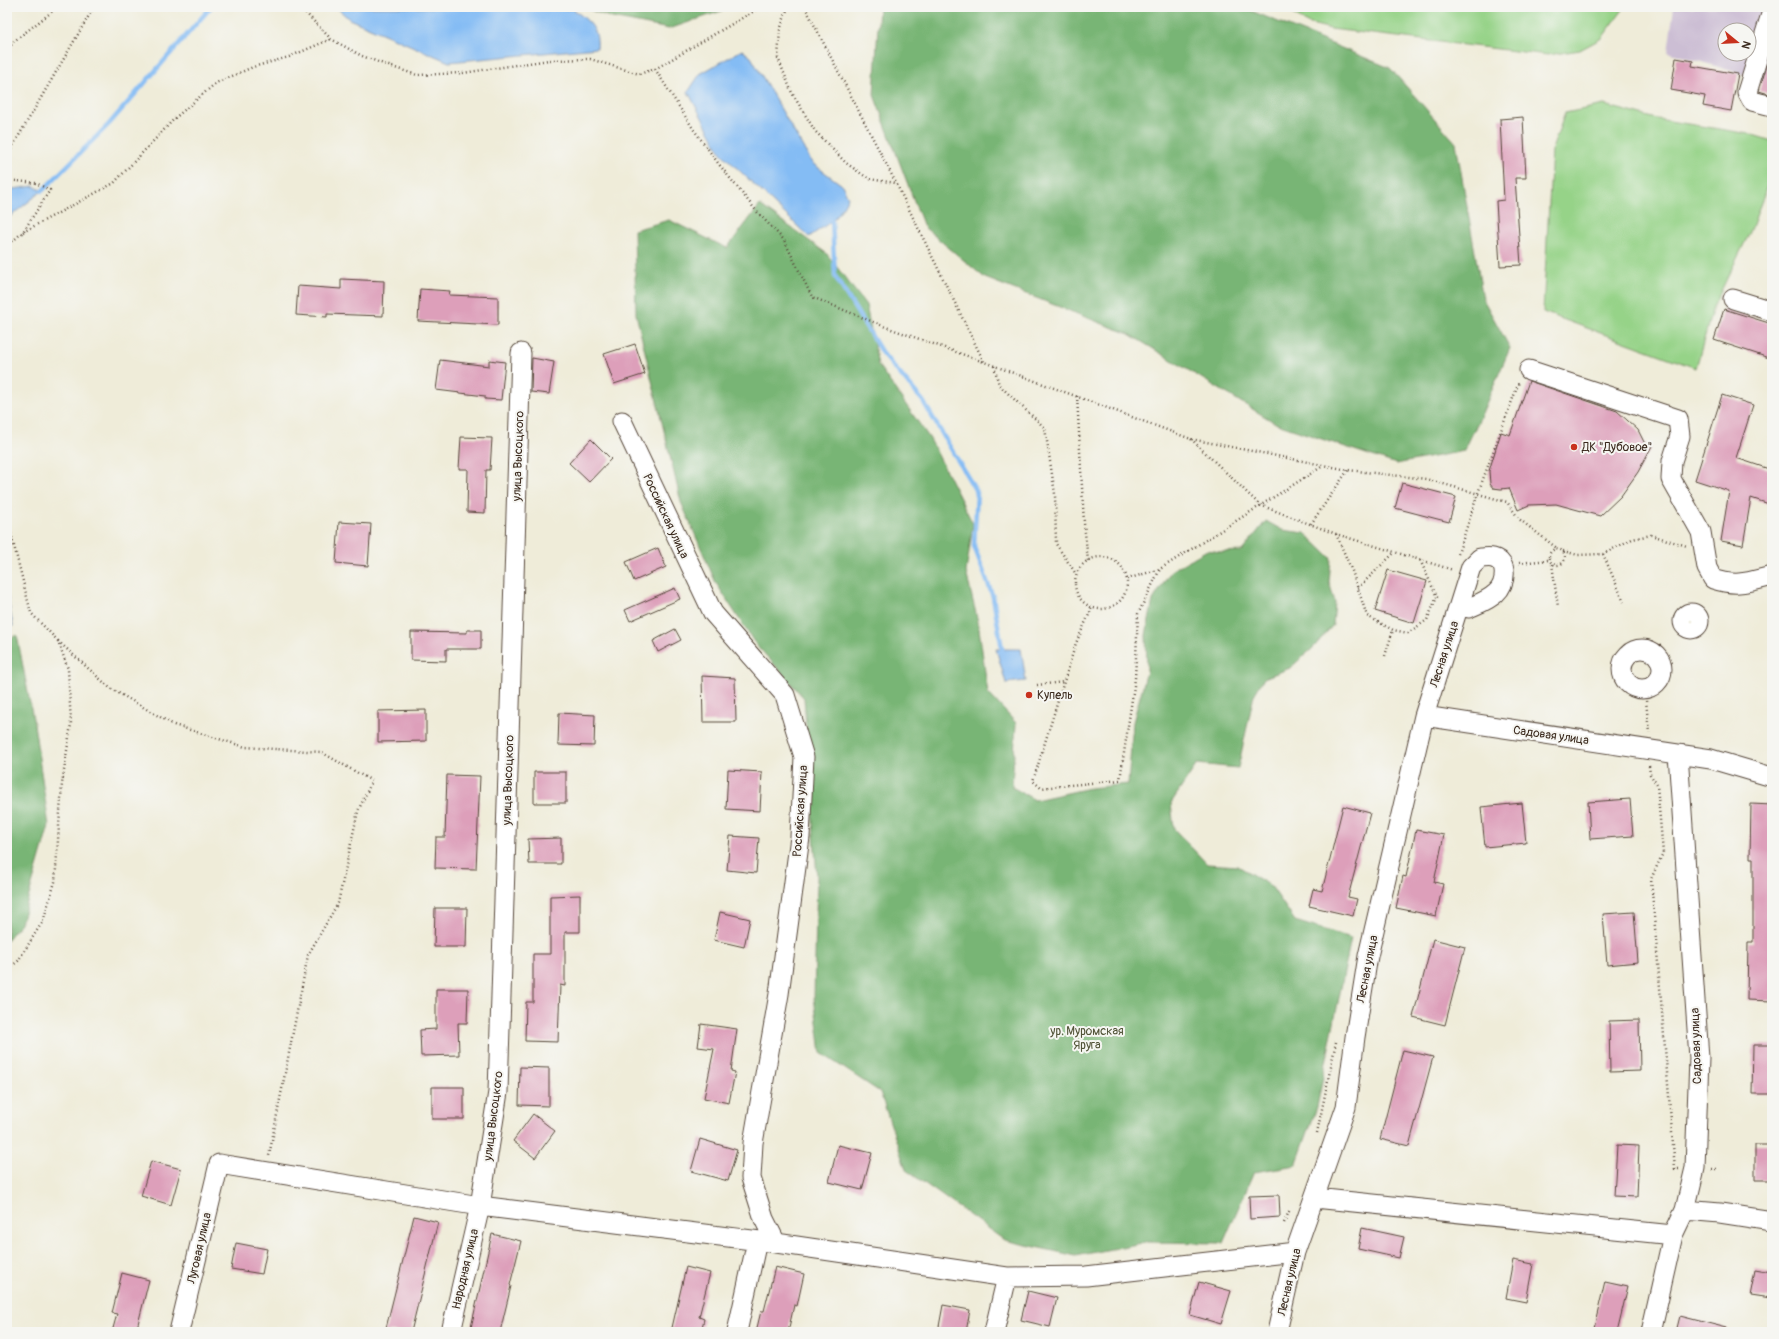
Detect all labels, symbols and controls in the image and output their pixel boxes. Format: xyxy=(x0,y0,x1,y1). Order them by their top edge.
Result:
north arrow xyxy=(1717,22,1757,62)
text: N xyxy=(1739,39,1753,51)
street label: улица Высоцкого xyxy=(509,410,528,502)
place label: ДК "Дубовое" xyxy=(1581,440,1652,455)
marker: ДК "Дубовое" xyxy=(1569,442,1579,452)
street label: Российская улица xyxy=(639,471,692,561)
street label: Лесная улица xyxy=(1426,619,1462,690)
place label: Купель xyxy=(1037,688,1073,703)
marker: Купель xyxy=(1024,690,1034,700)
street label: Садовая улица xyxy=(1512,723,1590,748)
street label: улица Высоцкого xyxy=(499,734,518,826)
street label: Российская улица xyxy=(790,764,811,857)
street label: Лесная улица xyxy=(1353,933,1382,1005)
street label: Садовая улица xyxy=(1688,1007,1705,1084)
park label: ур. Муромская Яруга xyxy=(1049,1024,1124,1053)
street label: улица Высоцкого xyxy=(480,1070,507,1163)
street label: Луговая улица xyxy=(184,1211,215,1286)
street label: Народная улица xyxy=(449,1227,482,1311)
street label: Лесная улица xyxy=(1274,1246,1305,1318)

